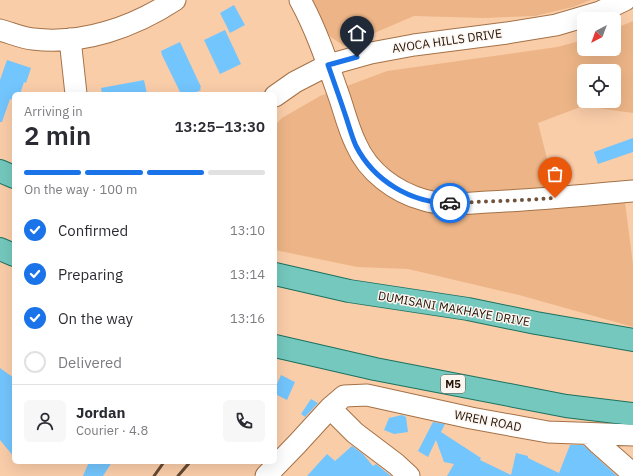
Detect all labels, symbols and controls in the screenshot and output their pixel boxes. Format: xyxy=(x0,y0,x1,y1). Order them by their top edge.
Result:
north arrow xyxy=(577,12,621,56)
map controls xyxy=(577,12,621,108)
pin xyxy=(340,16,374,57)
icon: home xyxy=(346,22,368,44)
street label: AVOCA HILLS DRIVE xyxy=(391,25,503,56)
button: locate xyxy=(577,64,621,108)
text: Arriving in xyxy=(24,103,83,120)
text: 13:25–13:30 xyxy=(175,117,265,136)
text: 2 min xyxy=(24,118,91,152)
pin xyxy=(538,157,572,198)
icon: bag xyxy=(544,163,566,185)
text: On the way · 100 m xyxy=(24,181,137,198)
courier xyxy=(430,183,470,223)
icon: car xyxy=(439,192,461,214)
icon: check xyxy=(24,219,46,241)
text: Confirmed xyxy=(58,221,128,240)
text: 13:10 xyxy=(230,222,265,239)
icon: check xyxy=(24,263,46,285)
text: Preparing xyxy=(58,265,123,284)
text: 13:14 xyxy=(230,266,265,283)
street label: DUMISANI MAKHAYE DRIVE xyxy=(377,288,531,329)
icon: check xyxy=(24,307,46,329)
text: On the way xyxy=(58,309,133,328)
text: 13:16 xyxy=(230,310,265,327)
text: Delivered xyxy=(58,353,122,372)
road number: M5 xyxy=(441,375,465,393)
button: person xyxy=(24,400,66,442)
button: phone xyxy=(223,400,265,442)
text: Jordan xyxy=(76,403,125,422)
street label: WREN ROAD xyxy=(453,407,523,434)
text: Courier · 4.8 xyxy=(76,422,148,439)

